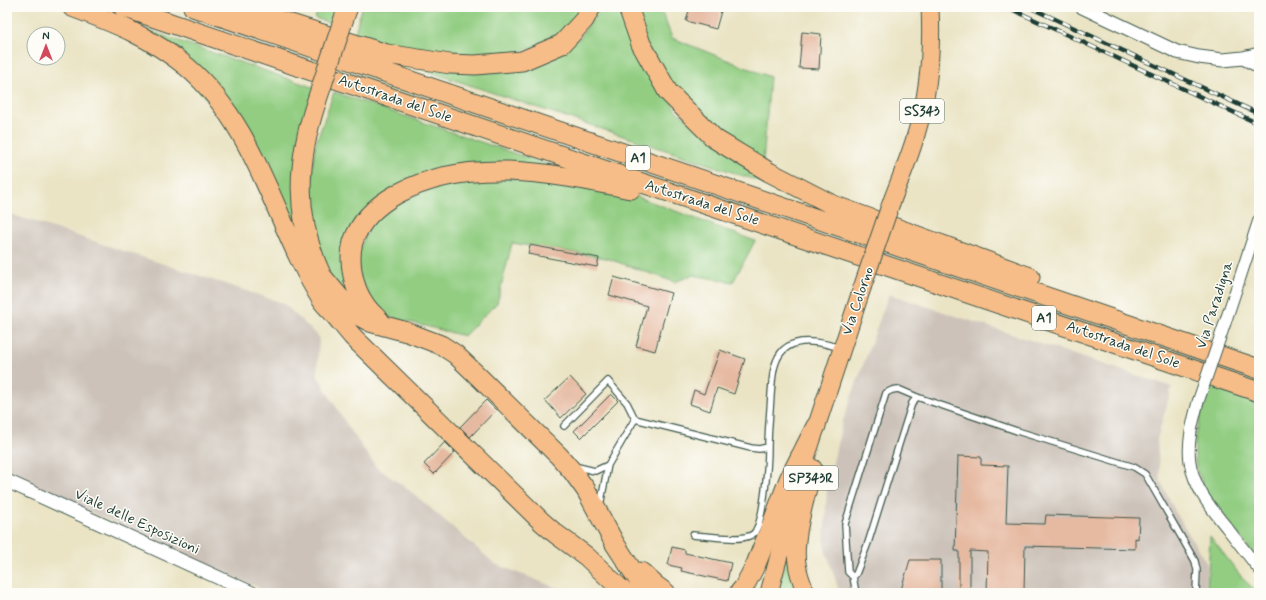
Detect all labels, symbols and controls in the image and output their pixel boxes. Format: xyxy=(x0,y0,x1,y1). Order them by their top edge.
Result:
north arrow xyxy=(26,26,66,66)
text: N xyxy=(42,30,50,44)
street label: Autostrada del Sole xyxy=(335,70,455,128)
road number: SS343 xyxy=(900,99,944,123)
road number: A1 xyxy=(626,146,650,170)
street label: Autostrada del Sole xyxy=(642,175,762,231)
street label: Via Paradigna xyxy=(1191,258,1239,351)
street label: Via Colorno xyxy=(837,264,879,338)
road number: A1 xyxy=(1032,306,1056,330)
street label: Autostrada del Sole xyxy=(1063,316,1183,374)
road number: SP343R xyxy=(784,466,838,490)
street label: Viale delle Esposizioni xyxy=(71,484,203,560)

